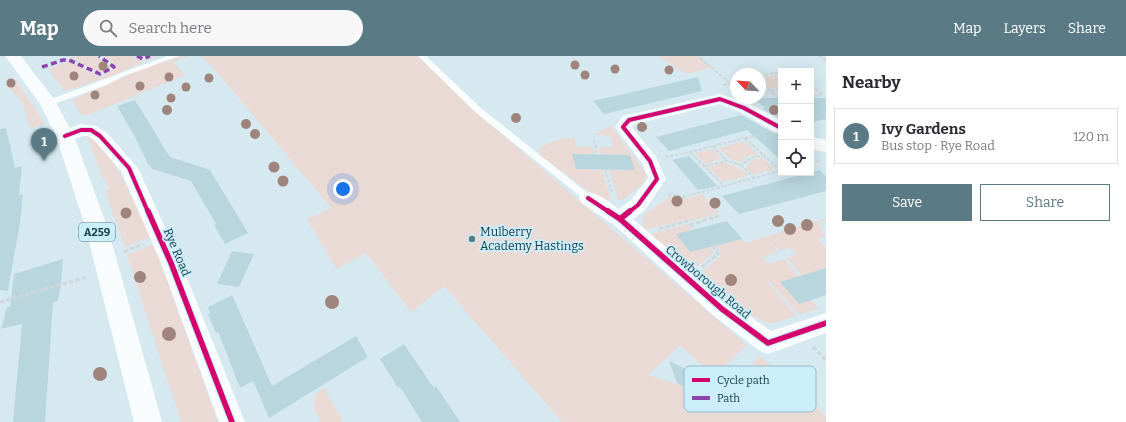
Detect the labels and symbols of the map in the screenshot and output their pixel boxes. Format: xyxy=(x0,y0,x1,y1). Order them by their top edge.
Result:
north arrow xyxy=(730,68,766,104)
pin: 1 xyxy=(31,128,57,161)
your location xyxy=(333,179,353,199)
road number: A259 xyxy=(79,223,115,241)
place label: Mulberry Academy Hastings xyxy=(480,225,584,253)
street label: Rye Road xyxy=(161,226,193,278)
marker: Mulberry Academy Hastings xyxy=(467,234,477,244)
street label: Crowborough Road xyxy=(663,242,753,322)
legend xyxy=(684,366,816,412)
text: Cycle path xyxy=(717,374,770,387)
text: Path xyxy=(717,392,740,405)

